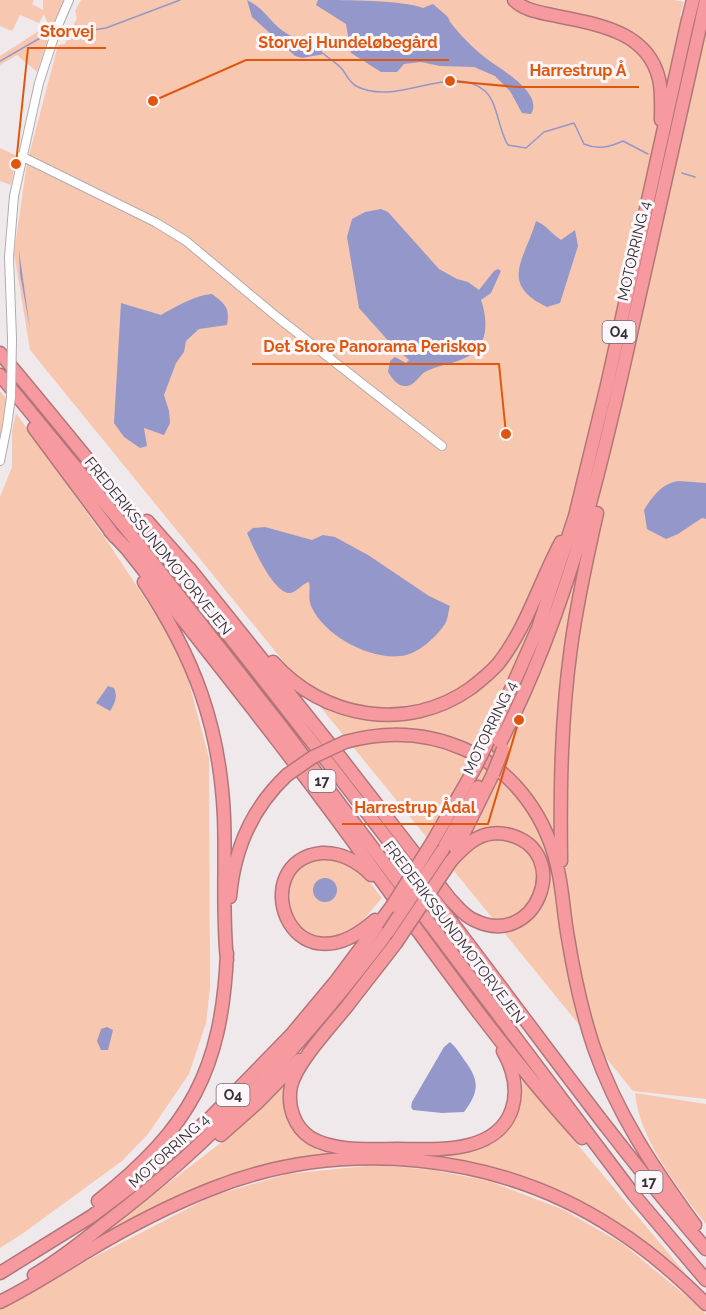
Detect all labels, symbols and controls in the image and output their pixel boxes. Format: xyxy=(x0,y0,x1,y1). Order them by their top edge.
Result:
callout: Storvej xyxy=(28,14,106,48)
text: Storvej xyxy=(40,22,94,41)
callout: Storvej Hundeløbegård xyxy=(246,26,449,60)
text: Storvej Hundeløbegård xyxy=(258,33,438,52)
callout: Harrestrup Å xyxy=(517,53,639,87)
text: Harrestrup Å xyxy=(529,60,627,80)
street label: MOTORRING 4 xyxy=(614,199,654,303)
road number: O4 xyxy=(602,321,636,343)
callout: Det Store Panorama Periskop xyxy=(252,330,499,364)
text: Det Store Panorama Periskop xyxy=(263,337,487,356)
street label: FREDERIKSSUNDMOTORVEJEN xyxy=(81,453,235,639)
street label: MOTORRING 4 xyxy=(460,678,520,778)
road number: 17 xyxy=(308,770,336,792)
callout: Harrestrup Ådal xyxy=(342,790,488,824)
text: Harrestrup Ådal xyxy=(354,797,477,817)
street label: FREDERIKSSUNDMOTORVEJEN xyxy=(380,837,528,1027)
road number: O4 xyxy=(216,1084,250,1106)
street label: MOTORRING 4 xyxy=(125,1110,213,1192)
road number: 17 xyxy=(636,1171,662,1193)

